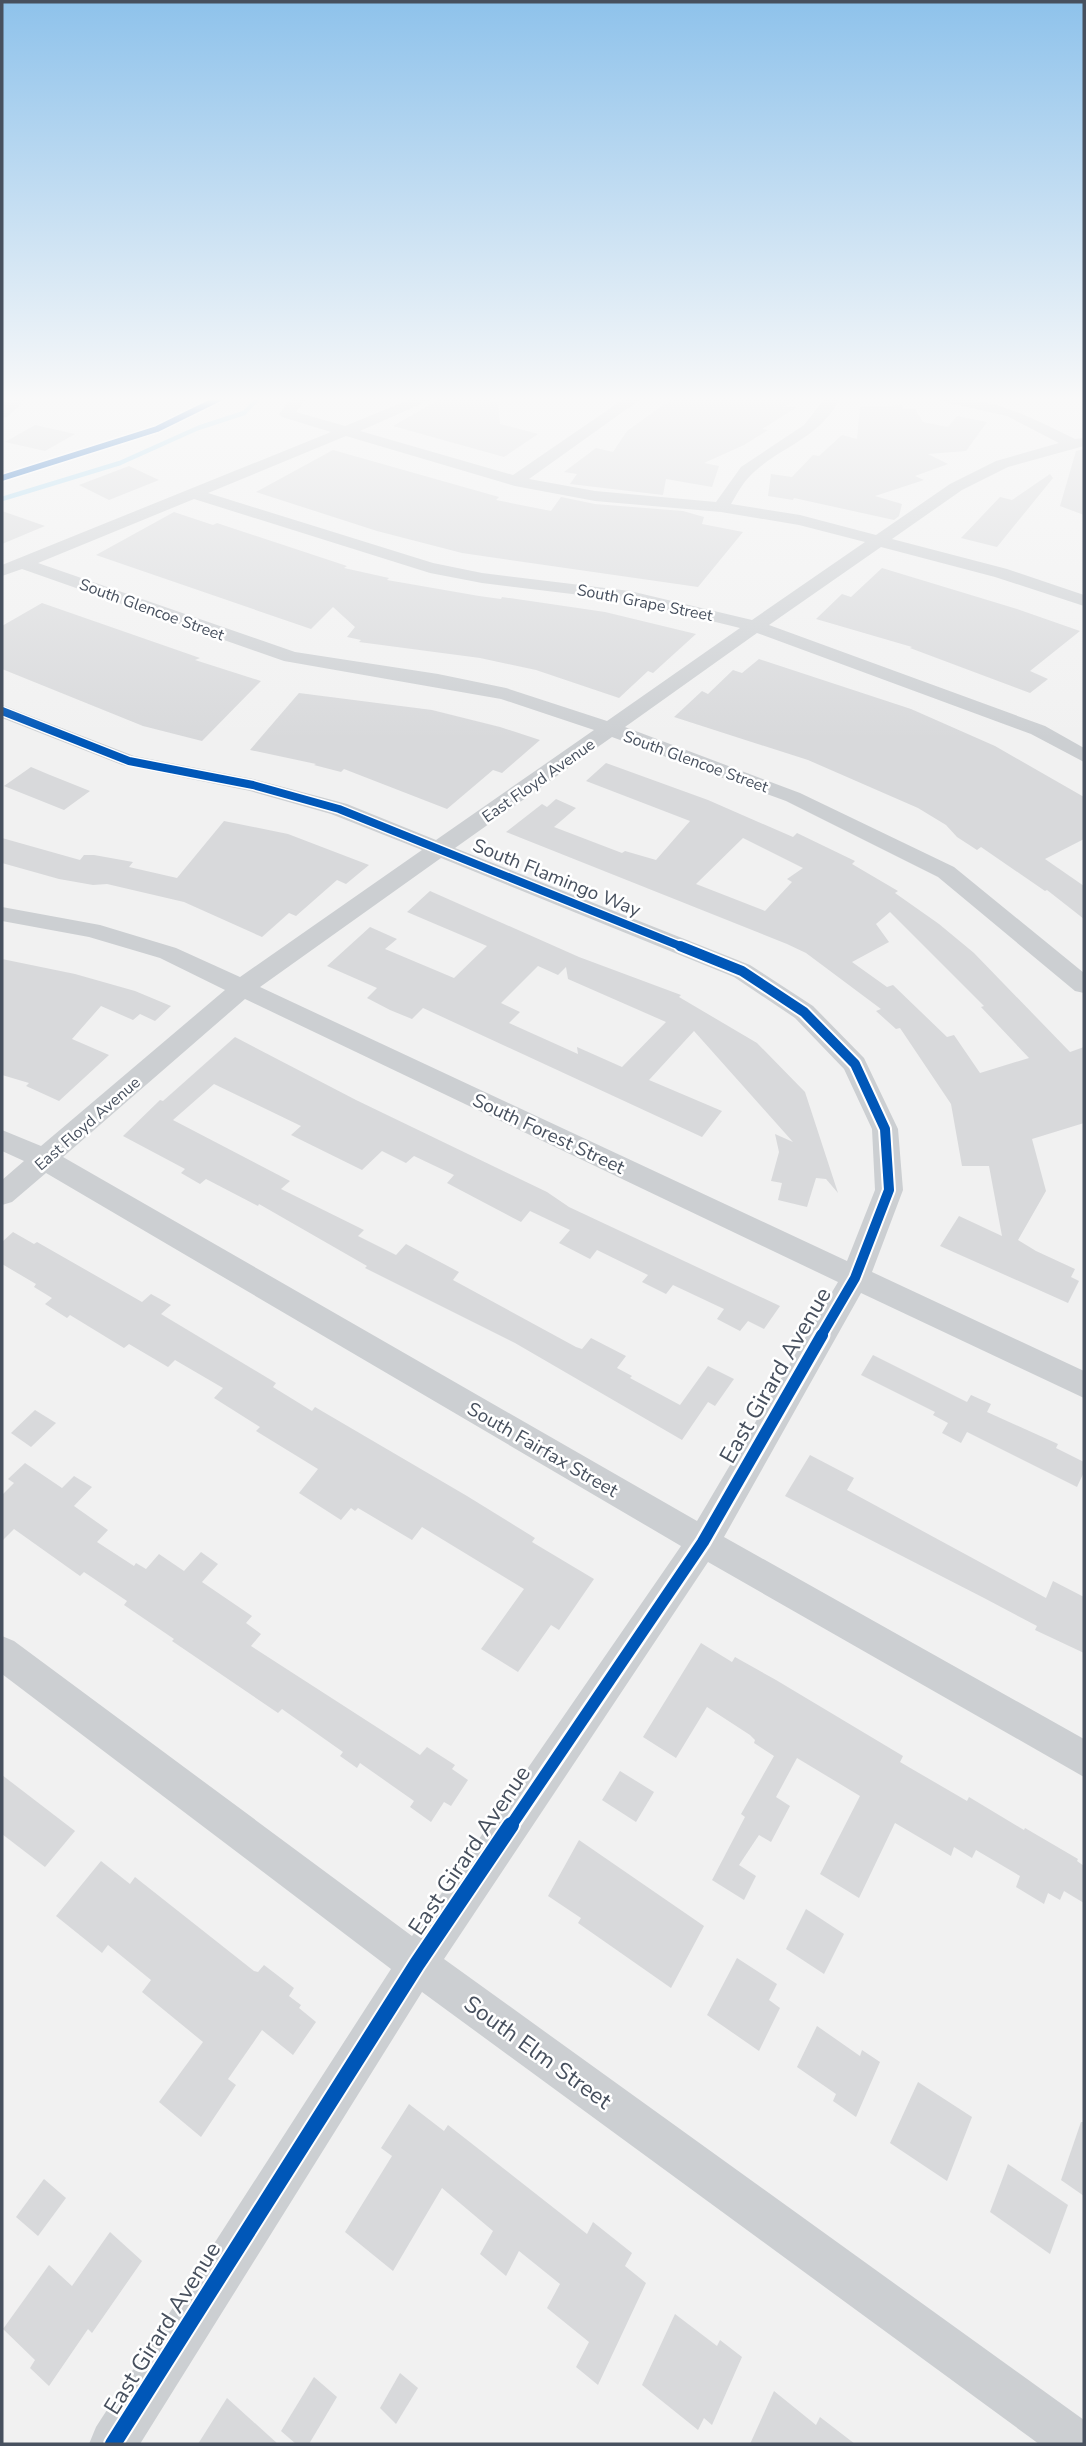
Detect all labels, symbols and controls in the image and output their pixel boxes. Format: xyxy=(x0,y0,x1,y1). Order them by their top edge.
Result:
street label: South Glencoe Street xyxy=(76,573,228,647)
street label: South Grape Street xyxy=(575,579,715,627)
street label: South Glencoe Street xyxy=(620,725,772,799)
street label: East Floyd Avenue xyxy=(478,734,599,828)
street label: South Flamingo Way xyxy=(469,832,645,924)
street label: East Floyd Avenue xyxy=(30,1072,145,1176)
street label: South Forest Street xyxy=(468,1087,629,1181)
street label: East Girard Avenue xyxy=(712,1282,838,1469)
street label: South Fairfax Street xyxy=(462,1396,623,1504)
street label: East Girard Avenue xyxy=(401,1759,538,1941)
street label: South Elm Street xyxy=(458,1988,619,2117)
street label: East Girard Avenue xyxy=(97,2236,228,2421)

